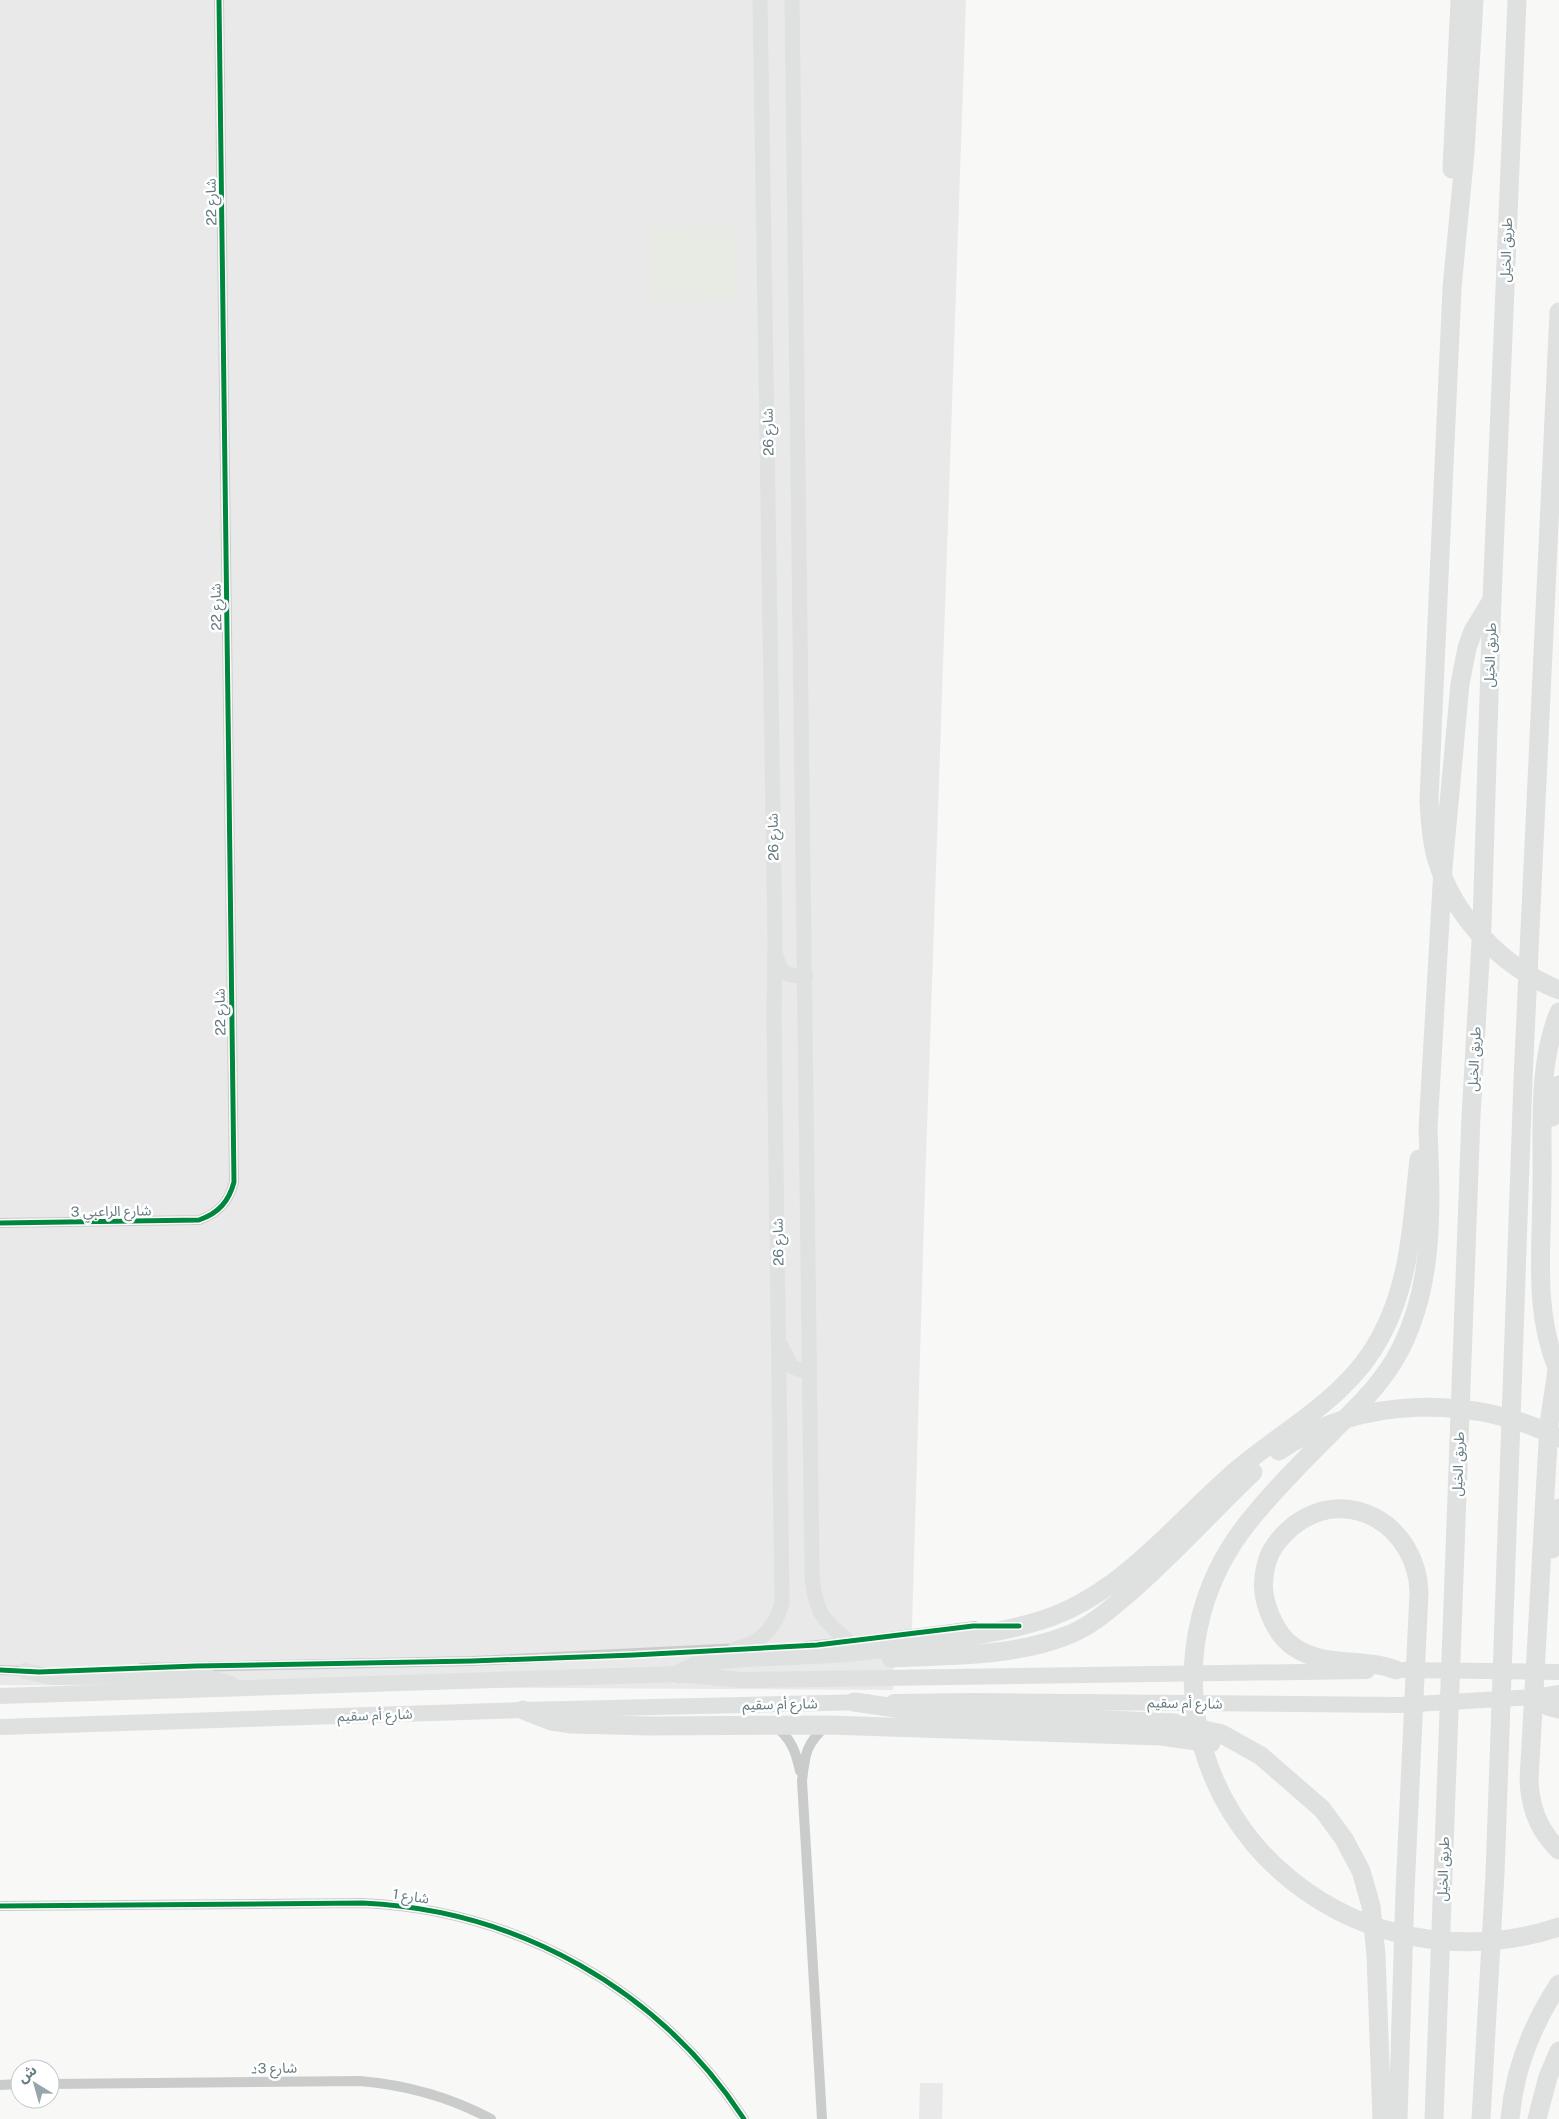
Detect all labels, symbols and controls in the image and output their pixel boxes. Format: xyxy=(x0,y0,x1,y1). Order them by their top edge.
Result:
street label: شارع 22 xyxy=(203,178,222,226)
street label: طريق الخيل xyxy=(1497,217,1517,283)
street label: شارع 26 xyxy=(760,408,779,456)
street label: شارع 22 xyxy=(208,583,227,631)
street label: طريق الخيل xyxy=(1481,622,1501,688)
street label: شارع 26 xyxy=(765,813,784,861)
street label: شارع 22 xyxy=(212,988,231,1036)
street label: طريق الخيل xyxy=(1464,1026,1486,1092)
street label: شارع الراعبي 3 xyxy=(71,1202,151,1223)
street label: شارع 26 xyxy=(770,1218,789,1266)
street label: طريق الخيل xyxy=(1449,1431,1469,1497)
street label: شارع أم سقيم xyxy=(1147,1694,1223,1715)
street label: شارع أم سقيم xyxy=(742,1695,818,1716)
street label: شارع أم سقيم xyxy=(337,1705,413,1727)
street label: طريق الخيل xyxy=(1434,1836,1454,1902)
street label: شارع 1 xyxy=(391,1886,430,1909)
north arrow xyxy=(10,2059,60,2109)
street label: شارع 3د xyxy=(251,2060,297,2079)
text: ش xyxy=(15,2061,40,2086)

